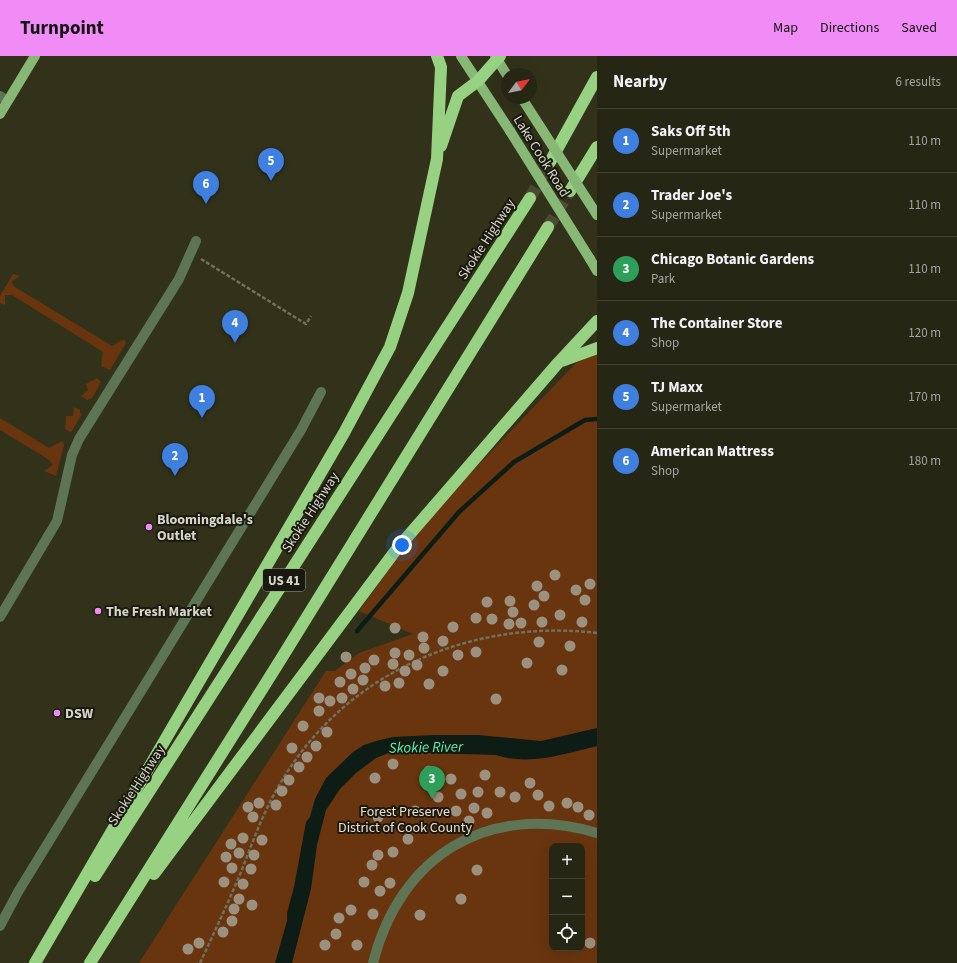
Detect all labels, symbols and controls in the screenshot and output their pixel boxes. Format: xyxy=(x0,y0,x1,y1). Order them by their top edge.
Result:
text: Turnpoint xyxy=(20,15,104,42)
text: Map xyxy=(773,18,798,38)
text: Directions xyxy=(820,18,879,38)
text: Saved xyxy=(901,18,937,38)
north arrow xyxy=(501,68,537,104)
text: Nearby xyxy=(613,70,667,94)
text: 6 results xyxy=(896,73,941,91)
street label: Lake Cook Road xyxy=(508,112,574,201)
text: Saks Off 5th xyxy=(651,121,730,142)
text: 1 xyxy=(623,132,629,150)
text: 110 m xyxy=(908,132,941,150)
text: Supermarket xyxy=(651,142,722,160)
pin: 5 xyxy=(258,148,284,181)
pin: 6 xyxy=(193,171,219,204)
text: Trader Joe's xyxy=(651,185,732,206)
street label: Skokie Highway xyxy=(453,195,521,284)
text: 2 xyxy=(623,196,629,214)
text: 110 m xyxy=(908,196,941,214)
text: Supermarket xyxy=(651,206,722,224)
text: Chicago Botanic Gardens xyxy=(651,249,814,270)
text: 3 xyxy=(623,260,629,278)
text: 110 m xyxy=(908,260,941,278)
text: Park xyxy=(651,270,675,288)
pin: 4 xyxy=(222,310,248,343)
text: The Container Store xyxy=(651,313,782,334)
text: 4 xyxy=(623,324,629,342)
text: 120 m xyxy=(908,324,941,342)
text: Shop xyxy=(651,334,679,352)
text: TJ Maxx xyxy=(651,377,703,398)
pin: 1 xyxy=(189,385,215,418)
text: 5 xyxy=(623,388,629,406)
text: 170 m xyxy=(908,388,941,406)
text: Supermarket xyxy=(651,398,722,416)
text: American Mattress xyxy=(651,441,774,462)
pin: 2 xyxy=(162,443,188,476)
text: 6 xyxy=(623,452,629,470)
text: 180 m xyxy=(908,452,941,470)
text: Shop xyxy=(651,462,679,480)
street label: Skokie Highway xyxy=(277,468,345,557)
place label: Bloomingdale's Outlet xyxy=(157,510,253,546)
marker: Bloomingdale's Outlet xyxy=(144,522,154,532)
your location xyxy=(392,535,412,555)
road number: US 41 xyxy=(263,569,305,591)
place label: The Fresh Market xyxy=(106,602,213,622)
marker: The Fresh Market xyxy=(93,606,103,616)
place label: DSW xyxy=(65,704,94,724)
marker: DSW xyxy=(52,708,62,718)
water label: Skokie River xyxy=(389,736,464,759)
street label: Skokie Highway xyxy=(103,741,171,830)
pin: 3 xyxy=(419,766,445,799)
park label: Forest Preserve District of Cook County xyxy=(338,802,472,838)
map controls xyxy=(549,843,585,951)
button: + xyxy=(549,843,585,879)
button: − xyxy=(549,879,585,915)
button: locate xyxy=(549,915,585,951)

